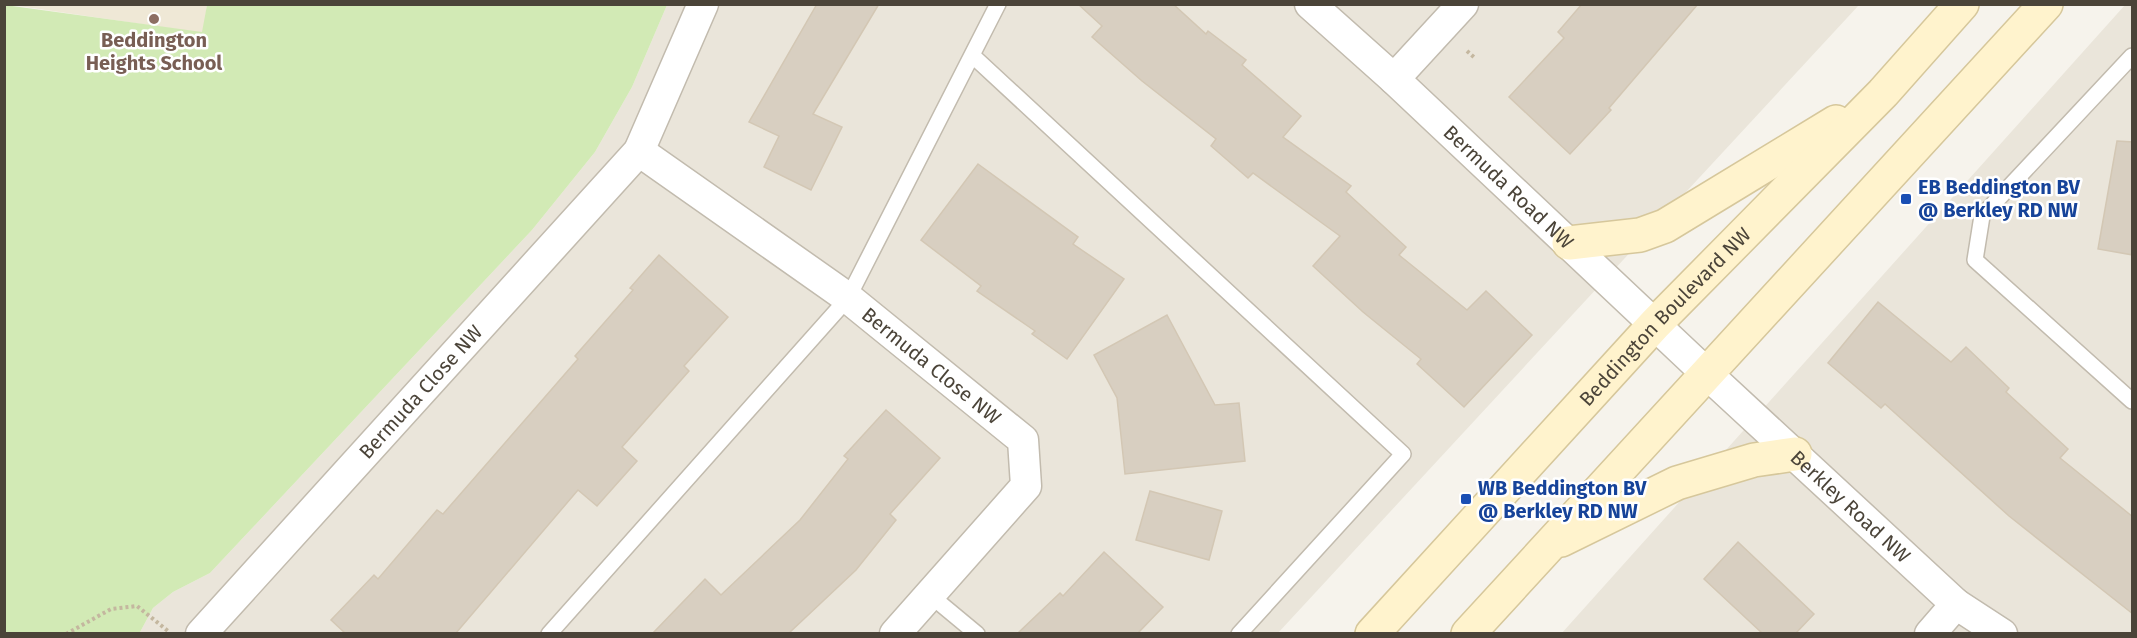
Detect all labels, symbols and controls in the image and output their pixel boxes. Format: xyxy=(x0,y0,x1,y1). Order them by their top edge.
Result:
marker: Beddington Heights School xyxy=(147,12,161,26)
place label: Beddington Heights School xyxy=(86,28,222,75)
street label: Bermuda Road NW xyxy=(1439,120,1579,254)
place label: EB Beddington BV @ Berkley RD NW xyxy=(1918,175,2081,222)
marker: EB Beddington BV @ Berkley RD NW xyxy=(1899,192,1913,206)
street label: Beddington Boulevard NW xyxy=(1574,222,1756,411)
street label: Bermuda Close NW xyxy=(857,302,1006,430)
street label: Bermuda Close NW xyxy=(354,320,488,464)
street label: Berkley Road NW xyxy=(1786,445,1916,568)
place label: WB Beddington BV @ Berkley RD NW xyxy=(1478,476,1647,523)
marker: WB Beddington BV @ Berkley RD NW xyxy=(1459,492,1473,506)

